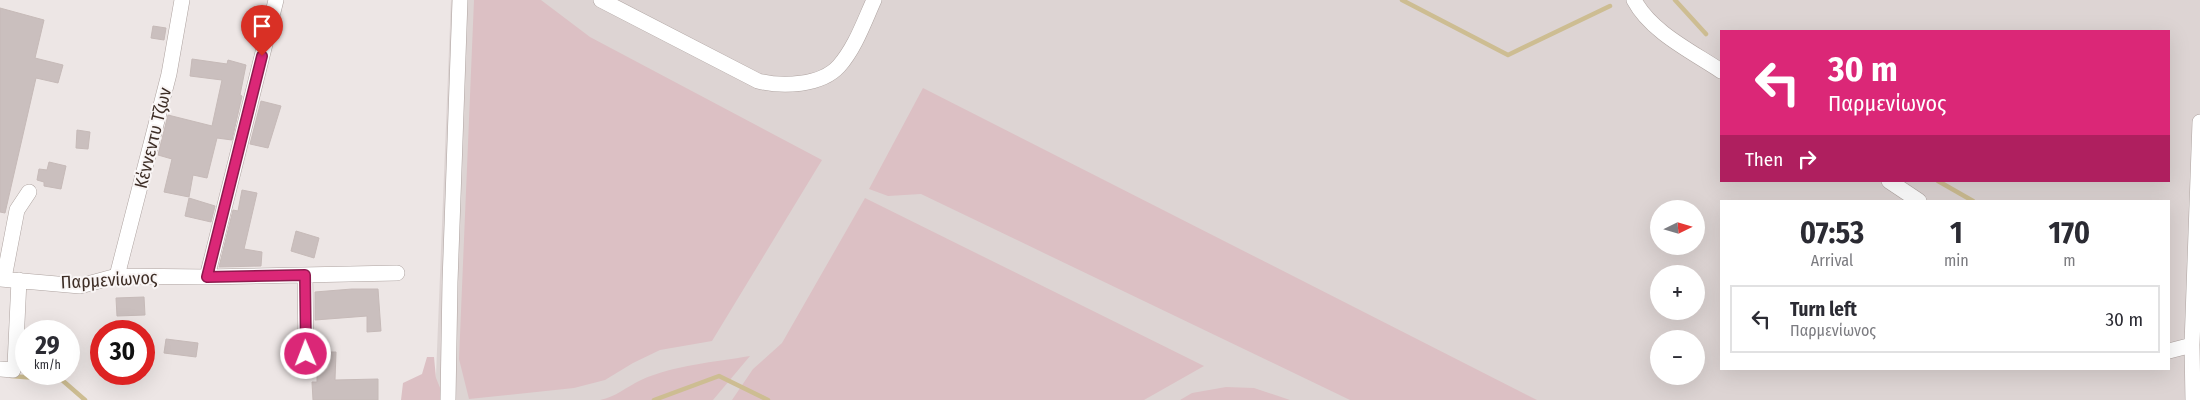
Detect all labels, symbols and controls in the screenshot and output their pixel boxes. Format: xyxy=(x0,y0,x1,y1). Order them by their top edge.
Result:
pin xyxy=(241,5,283,56)
icon: arrive xyxy=(248,12,276,40)
text: 30 m xyxy=(1828,48,1898,90)
icon: left xyxy=(1745,50,1810,115)
street label: Κέννεντυ Τζων xyxy=(130,85,176,191)
text: Παρμενίωνος xyxy=(1828,90,1946,117)
icon: right xyxy=(1793,145,1821,173)
text: Then xyxy=(1745,148,1783,171)
north arrow xyxy=(1650,200,1705,255)
map controls xyxy=(1650,200,1705,385)
text: 07:53 xyxy=(1800,215,1864,251)
text: 1 xyxy=(1950,215,1963,251)
text: 170 xyxy=(2049,215,2090,251)
text: Arrival xyxy=(1811,251,1853,270)
text: min xyxy=(1944,251,1969,270)
text: m xyxy=(2063,251,2076,270)
button: + xyxy=(1650,265,1705,320)
street label: Παρμενίωνος xyxy=(60,266,158,294)
text: Turn left xyxy=(1790,298,1857,321)
icon: left xyxy=(1747,305,1775,333)
text: 30 m xyxy=(2105,308,2143,331)
speed limit sign: 30 xyxy=(90,320,155,385)
text: Παρμενίωνος xyxy=(1790,321,1876,340)
position arrow xyxy=(279,327,331,379)
button: − xyxy=(1650,330,1705,385)
text: 29 xyxy=(35,331,60,361)
text: km/h xyxy=(34,358,61,372)

